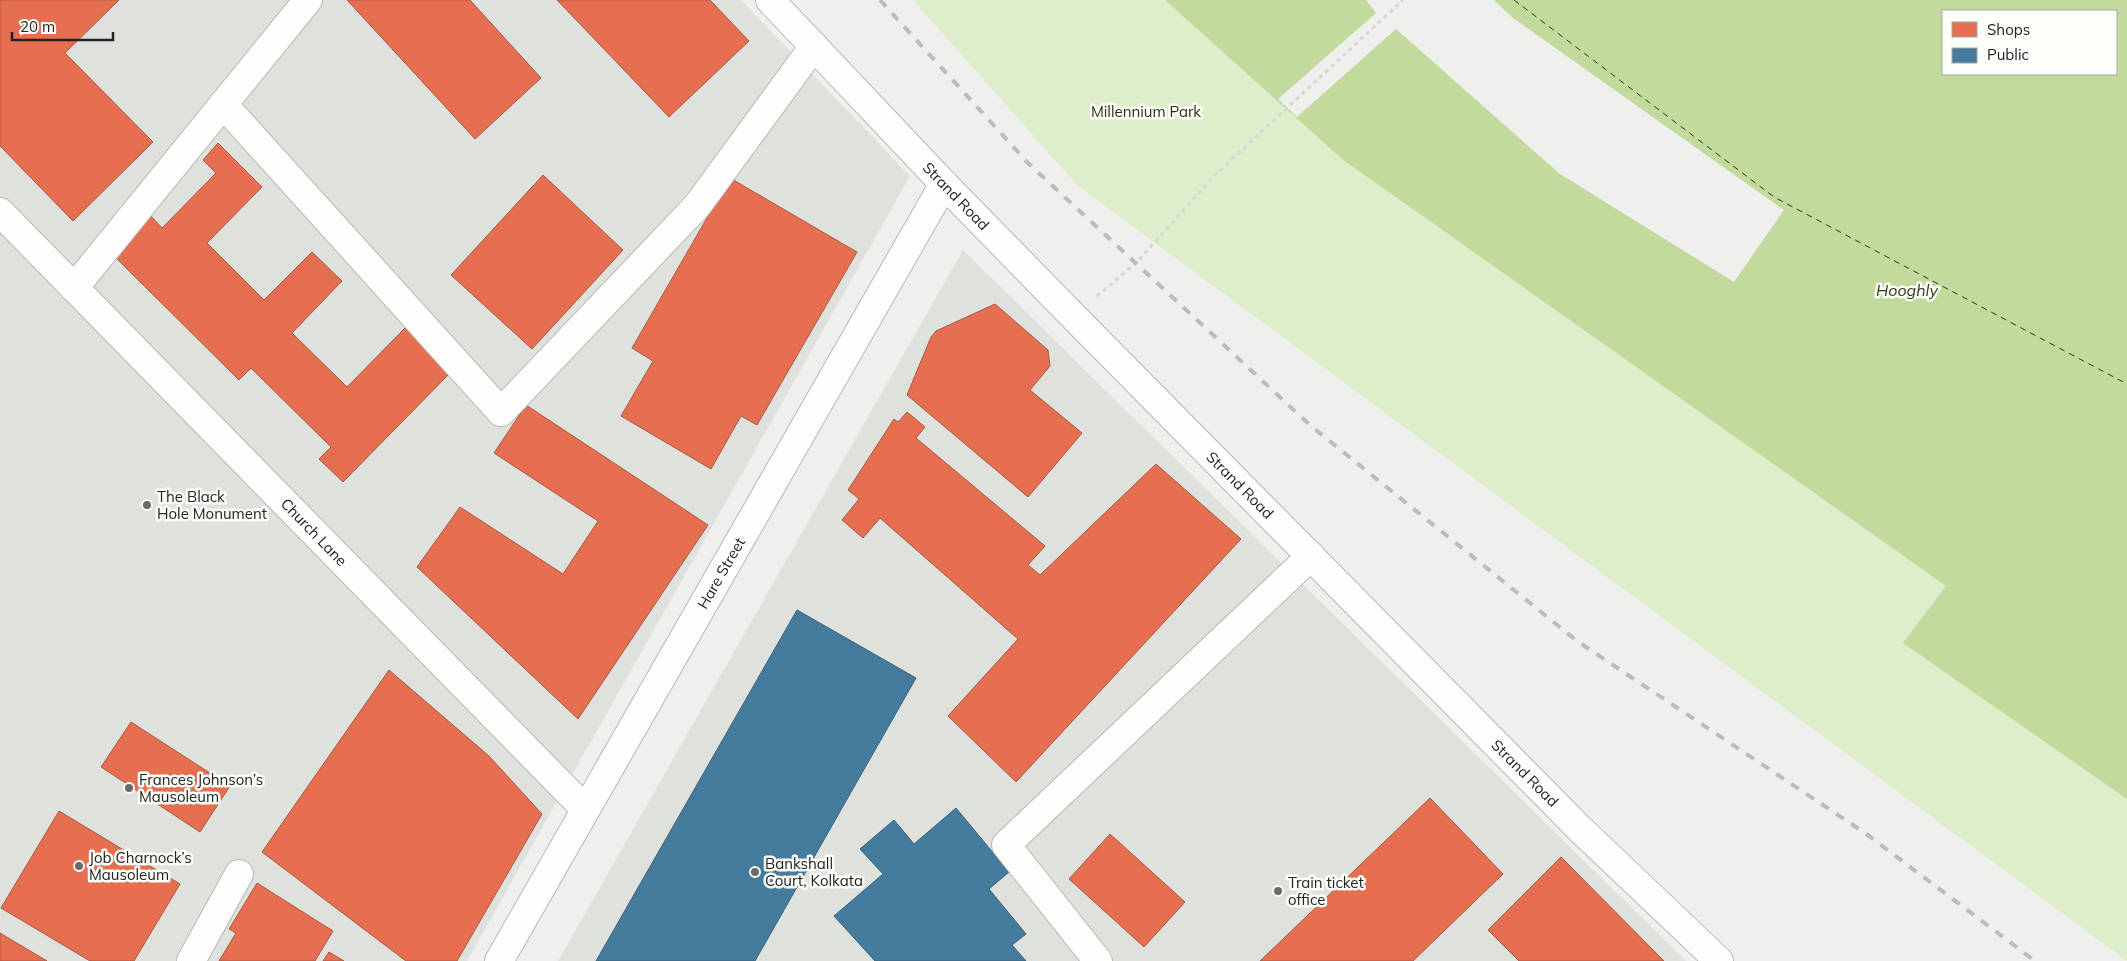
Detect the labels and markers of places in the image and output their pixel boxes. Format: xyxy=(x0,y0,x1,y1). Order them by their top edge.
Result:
place label: The Black Hole Monument xyxy=(157,487,267,523)
marker: The Black Hole Monument xyxy=(141,499,153,511)
place label: Frances Johnson’s Mausoleum xyxy=(139,770,263,806)
marker: Frances Johnson’s Mausoleum xyxy=(123,782,135,794)
place label: Job Charnock’s Mausoleum xyxy=(89,848,192,884)
place label: Bankshall Court, Kolkata xyxy=(765,854,863,890)
marker: Job Charnock’s Mausoleum xyxy=(73,860,85,872)
marker: Bankshall Court, Kolkata xyxy=(749,866,761,878)
place label: Train ticket office xyxy=(1288,873,1364,909)
marker: Train ticket office xyxy=(1272,885,1284,897)

